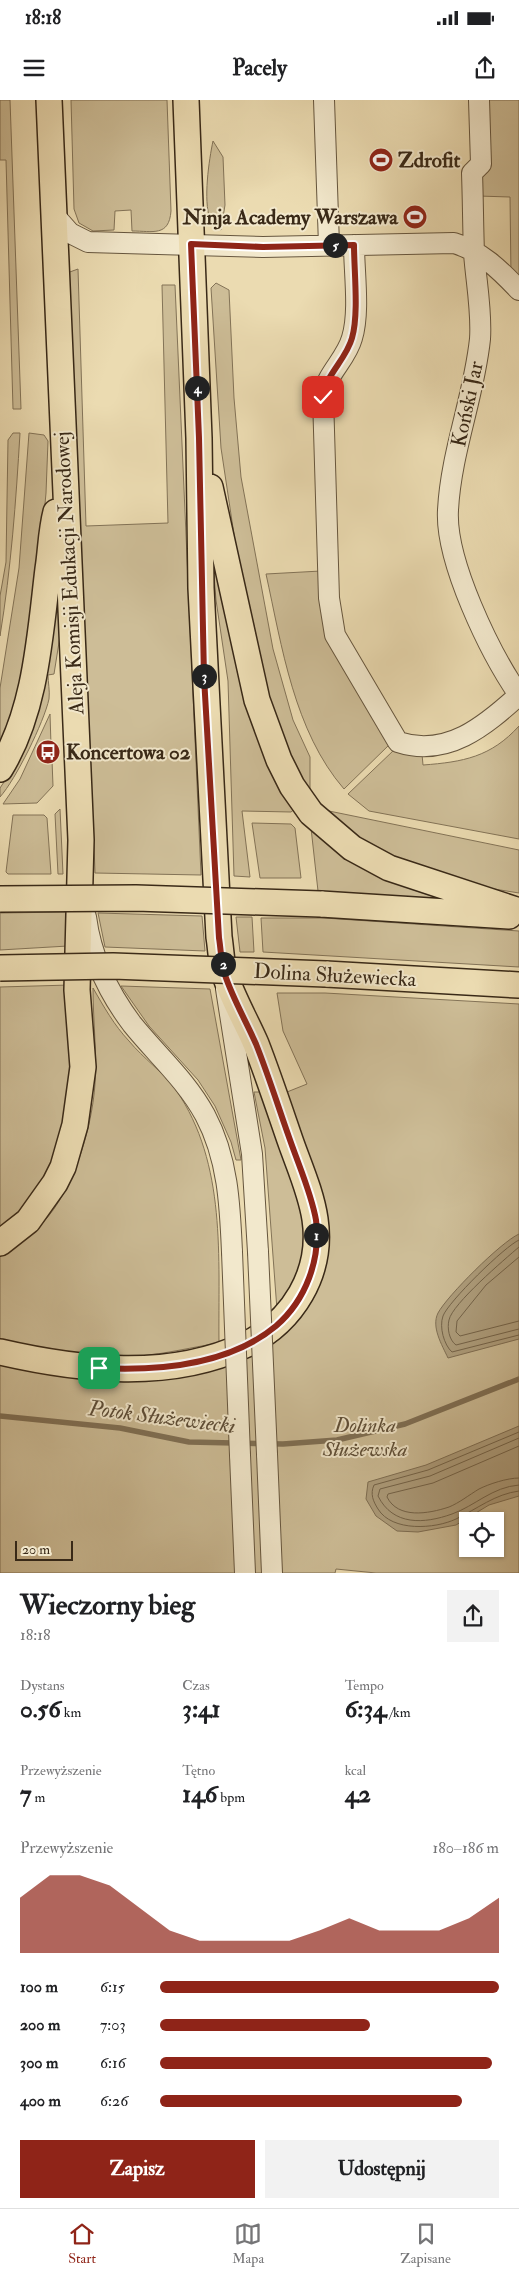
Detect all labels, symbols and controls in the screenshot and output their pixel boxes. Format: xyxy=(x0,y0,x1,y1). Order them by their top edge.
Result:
text: 18:18 xyxy=(25,6,61,30)
icon: menu xyxy=(20,54,48,82)
text: Pacely xyxy=(232,54,287,82)
icon: share xyxy=(471,54,499,82)
sports icon: Zdrofit xyxy=(368,147,394,173)
place label: Zdrofit xyxy=(398,147,461,174)
place label: Ninja Academy Warszawa xyxy=(182,204,399,231)
sports icon: Ninja Academy Warszawa xyxy=(402,204,428,230)
pin: 5 xyxy=(322,232,348,258)
text: 5 xyxy=(332,237,339,254)
street label: Koński Jar xyxy=(445,359,490,449)
pin: 4 xyxy=(184,376,210,400)
pin xyxy=(302,376,344,418)
text: 4 xyxy=(194,380,201,397)
icon: check xyxy=(309,383,337,411)
street label: Aleja Komisji Edukacji Narodowej xyxy=(49,431,90,716)
pin: 3 xyxy=(192,664,216,688)
text: 3 xyxy=(202,668,207,685)
bus stop icon: Koncertowa 02 xyxy=(35,739,61,765)
place label: Koncertowa 02 xyxy=(66,739,191,766)
pin: 2 xyxy=(210,952,236,976)
text: 2 xyxy=(220,956,227,973)
street label: Dolina Służewiecka xyxy=(253,958,417,993)
pin: 1 xyxy=(304,1222,328,1248)
text: 1 xyxy=(314,1227,319,1244)
pin xyxy=(78,1347,120,1389)
icon: arrive xyxy=(85,1354,113,1382)
water label: Potok Służewiecki xyxy=(86,1394,237,1440)
park label: Dolinka Służewska xyxy=(322,1412,408,1463)
map controls xyxy=(459,1512,504,1557)
button: locate xyxy=(459,1512,504,1557)
scale bar xyxy=(15,1538,72,1561)
text: 20 m xyxy=(22,1541,50,1558)
text: Wieczorny bieg xyxy=(20,1588,195,1623)
button: share xyxy=(447,1590,499,1642)
text: 18:18 xyxy=(20,1625,50,1645)
text: Dystans xyxy=(20,1677,65,1694)
text: Czas xyxy=(182,1677,210,1694)
text: Tempo xyxy=(345,1677,384,1694)
text: 0.56 xyxy=(20,1694,61,1725)
text: 3:41 xyxy=(182,1694,221,1725)
text: 6:34 xyxy=(345,1694,386,1725)
text: km xyxy=(61,1704,81,1721)
text: /km xyxy=(386,1704,411,1721)
text: Przewyższenie xyxy=(20,1762,102,1779)
text: Tętno xyxy=(182,1762,215,1779)
text: kcal xyxy=(345,1762,366,1779)
text: 7 xyxy=(20,1779,31,1810)
text: 146 xyxy=(182,1779,217,1810)
text: 42 xyxy=(345,1779,371,1810)
text: m xyxy=(31,1789,45,1806)
text: bpm xyxy=(217,1789,245,1806)
text: Przewyższenie xyxy=(20,1838,113,1858)
text: 180–186 m xyxy=(432,1838,499,1858)
text: 100 m xyxy=(20,1977,58,1997)
text: 6:15 xyxy=(100,1977,125,1997)
text: 200 m xyxy=(20,2015,60,2035)
text: 7:03 xyxy=(100,2015,126,2035)
text: 300 m xyxy=(20,2053,58,2073)
text: 6:16 xyxy=(100,2053,126,2073)
text: 400 m xyxy=(20,2091,61,2111)
text: 6:26 xyxy=(100,2091,128,2111)
button: Zapisz xyxy=(20,2140,255,2198)
button: Udostępnij xyxy=(265,2140,499,2198)
tab: Start xyxy=(68,2220,96,2267)
tab: Mapa xyxy=(232,2220,264,2267)
tab: Zapisane xyxy=(400,2220,451,2267)

